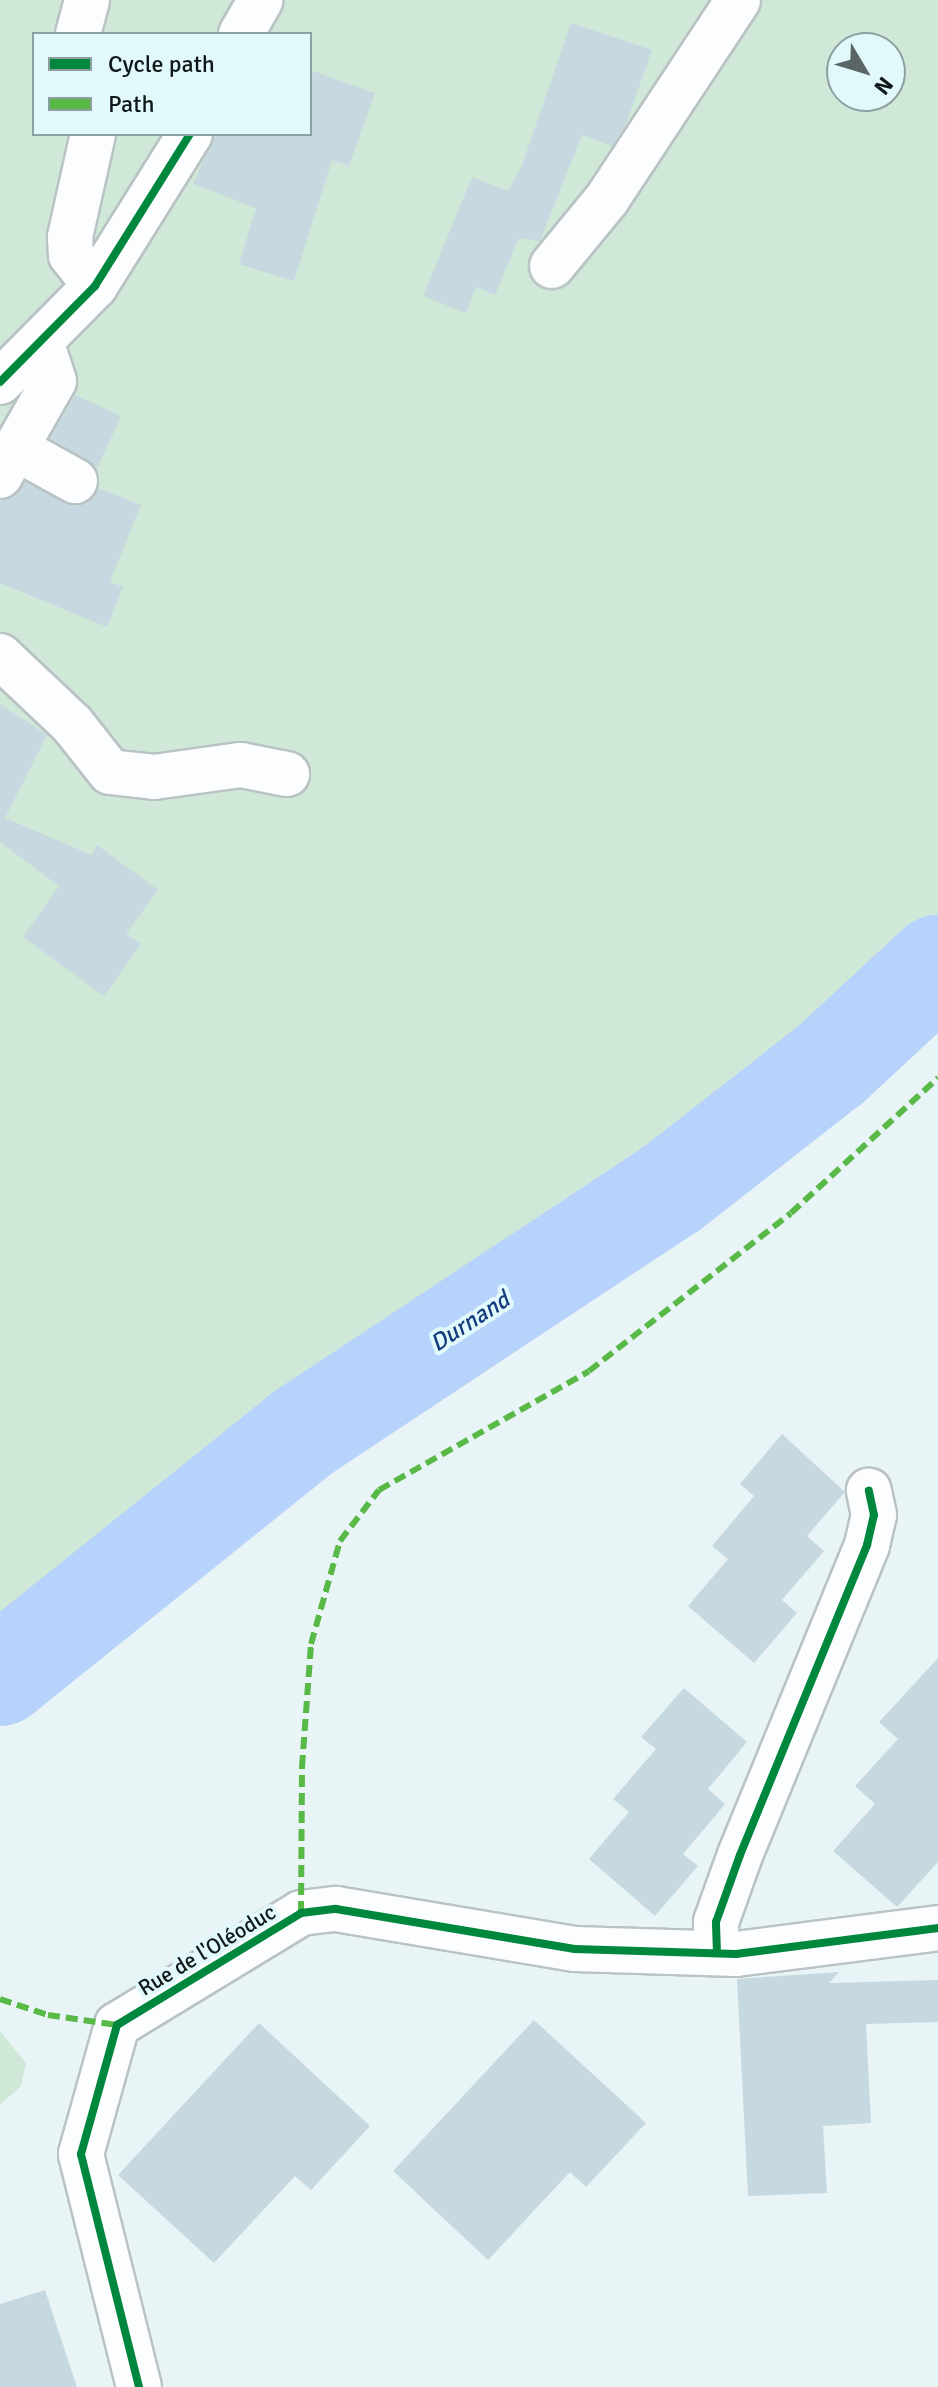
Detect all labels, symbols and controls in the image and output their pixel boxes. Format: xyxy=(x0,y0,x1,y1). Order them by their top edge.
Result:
legend xyxy=(32,32,312,136)
north arrow xyxy=(826,32,906,112)
text: Cycle path xyxy=(108,49,215,79)
text: N xyxy=(868,72,899,100)
text: Path xyxy=(108,89,154,119)
water label: Durnand xyxy=(425,1286,515,1358)
street label: Rue de l'Oléoduc xyxy=(134,1899,280,2001)

